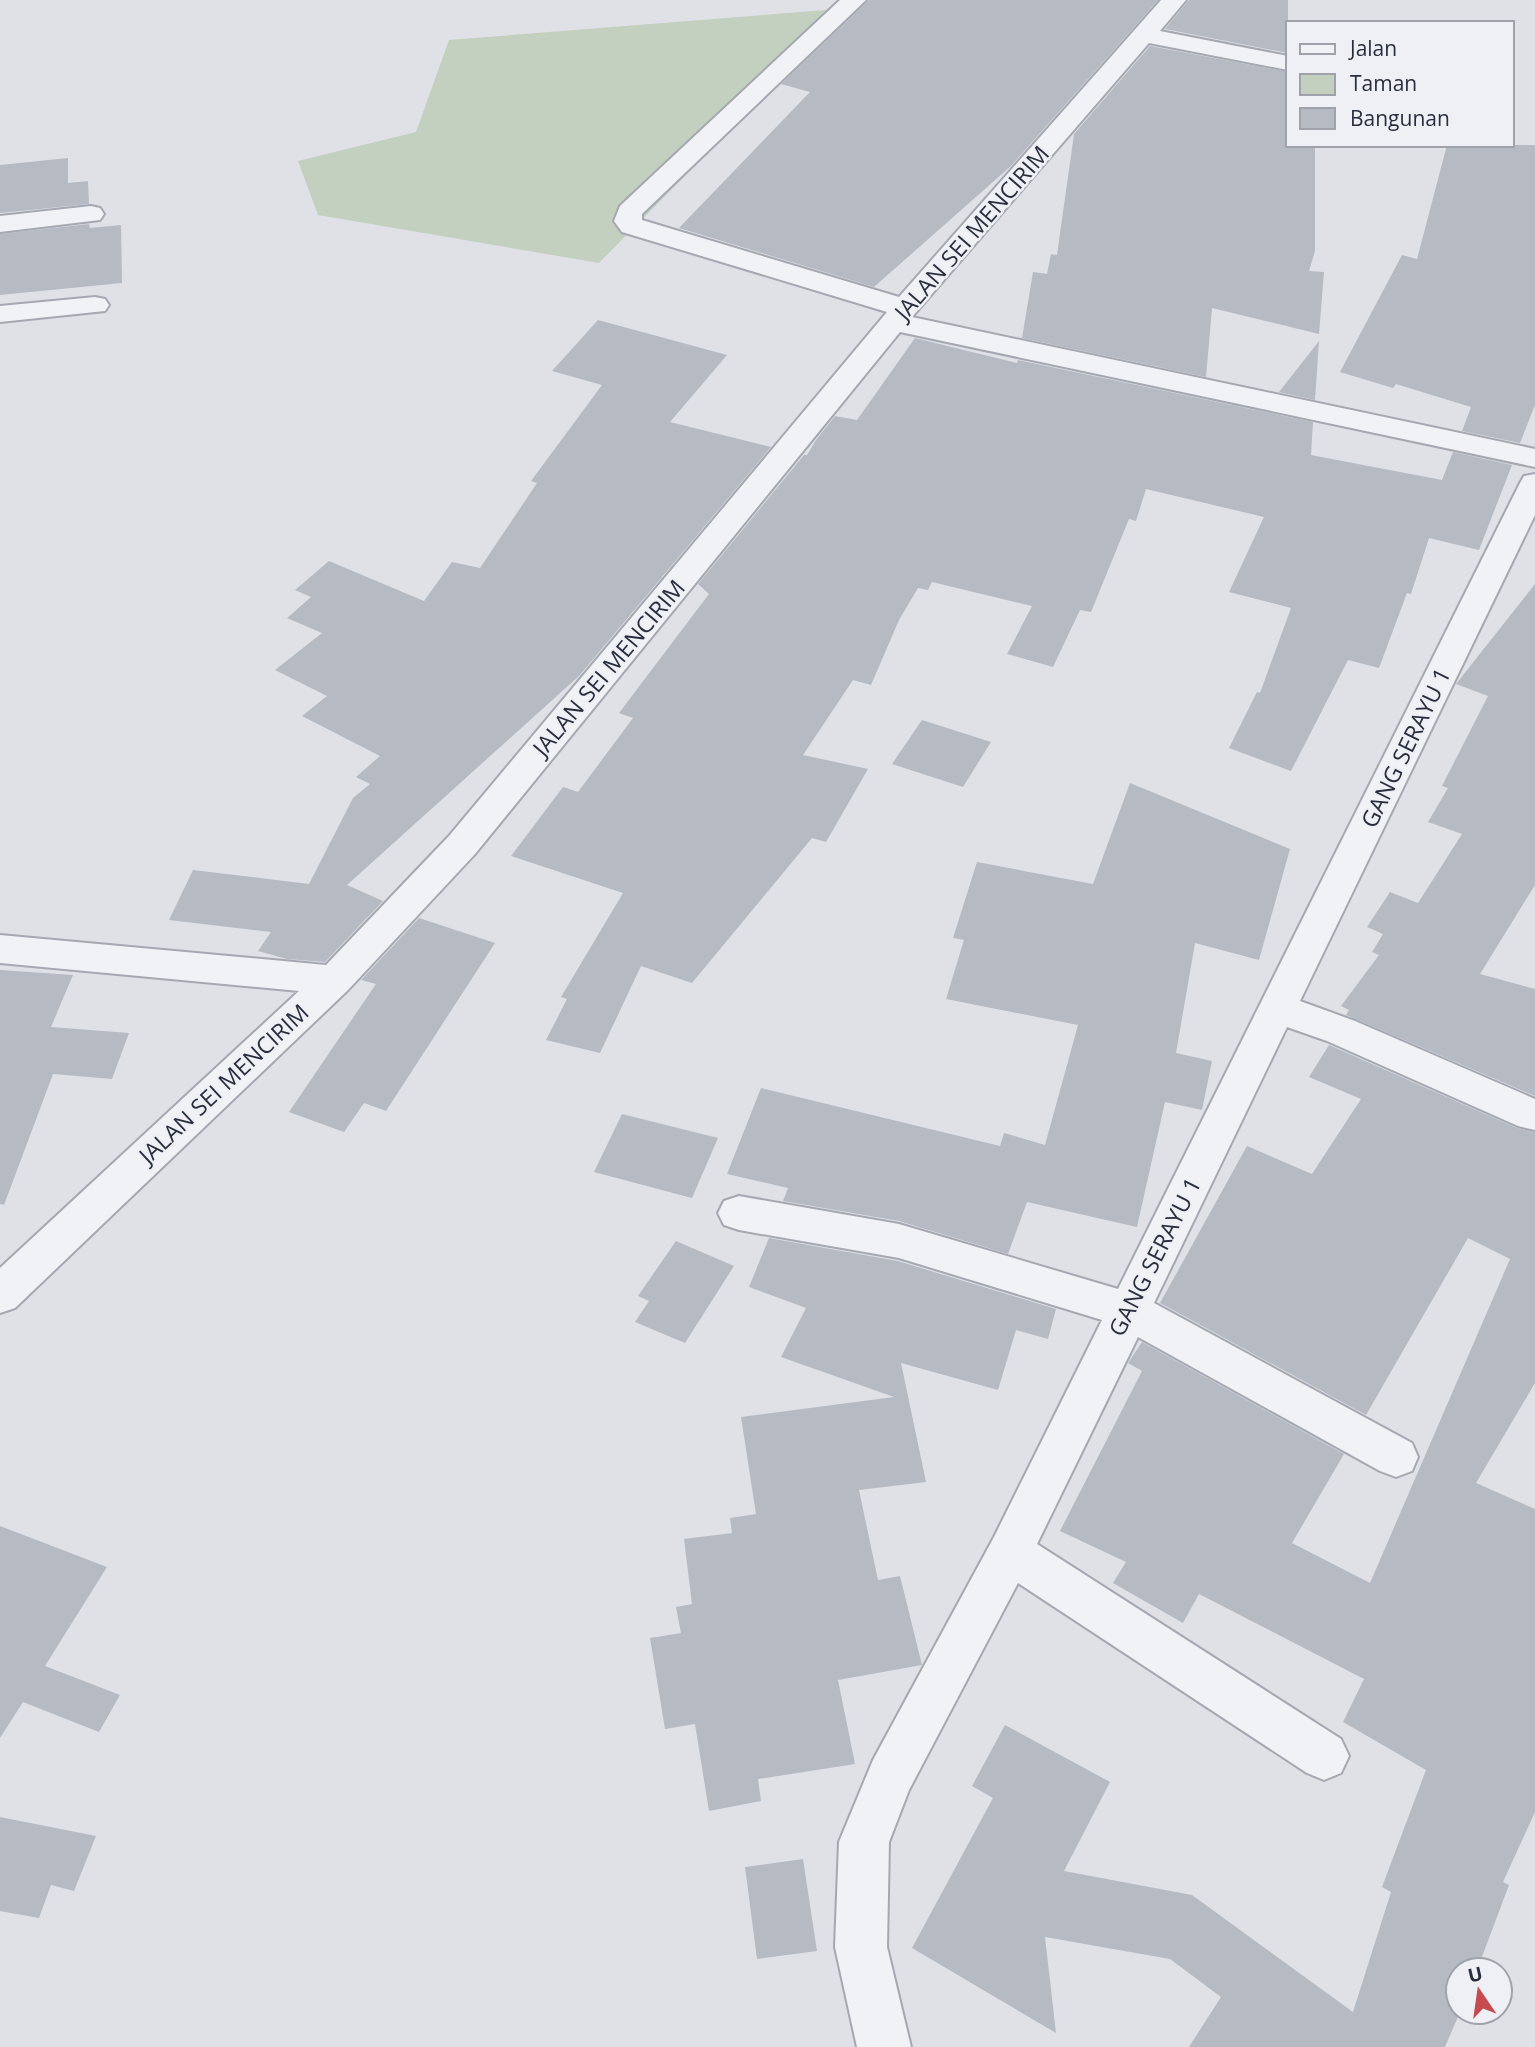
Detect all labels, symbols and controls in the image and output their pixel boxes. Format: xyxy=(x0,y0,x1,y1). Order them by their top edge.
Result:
legend xyxy=(1286,21,1514,147)
text: Jalan xyxy=(1348,34,1397,62)
text: Taman xyxy=(1350,69,1417,97)
text: Bangunan xyxy=(1350,104,1450,132)
street label: JALAN SEI MENCIRIM xyxy=(885,138,1056,328)
street label: JALAN SEI MENCIRIM xyxy=(524,572,692,764)
street label: GANG SERAYU 1 xyxy=(1353,662,1458,833)
street label: JALAN SEI MENCIRIM xyxy=(130,996,315,1172)
street label: GANG SERAYU 1 xyxy=(1100,1172,1208,1341)
north arrow xyxy=(1444,1956,1514,2026)
text: U xyxy=(1465,1960,1485,1989)

